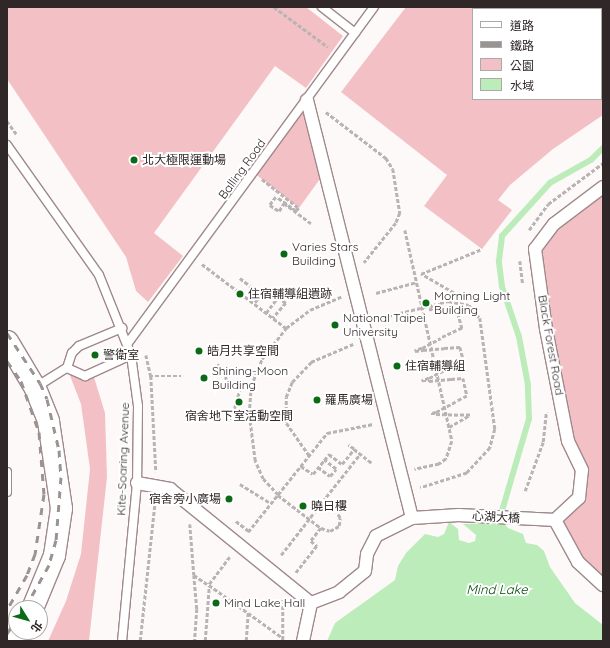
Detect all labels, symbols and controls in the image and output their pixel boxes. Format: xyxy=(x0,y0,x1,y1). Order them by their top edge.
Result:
legend xyxy=(472,8,602,100)
text: 道路 xyxy=(510,18,534,33)
text: 鐵路 xyxy=(510,38,534,53)
text: 公園 xyxy=(510,58,534,73)
text: 水域 xyxy=(510,78,534,93)
street label: Balling Road xyxy=(215,136,269,202)
place label: 北大極限運動場 xyxy=(142,153,226,167)
marker: 北大極限運動場 xyxy=(129,155,139,165)
place label: Varies Stars Building xyxy=(292,240,358,268)
marker: Varies Stars Building xyxy=(279,249,289,259)
place label: 住宿輔導組遺跡 xyxy=(248,287,332,301)
marker: 住宿輔導組遺跡 xyxy=(235,289,245,299)
place label: Morning Light Building xyxy=(434,289,510,317)
street label: Black Forest Road xyxy=(535,294,567,396)
marker: Morning Light Building xyxy=(421,298,431,308)
place label: National Taipei University xyxy=(343,311,426,339)
marker: National Taipei University xyxy=(330,320,340,330)
place label: 皓月共享空間 xyxy=(207,344,279,358)
marker: 皓月共享空間 xyxy=(194,346,204,356)
place label: 警衛室 xyxy=(103,348,139,362)
marker: 警衛室 xyxy=(90,350,100,360)
place label: 住宿輔導組 xyxy=(405,359,465,373)
marker: 住宿輔導組 xyxy=(392,361,402,371)
place label: Shining-Moon Building xyxy=(212,364,288,392)
marker: Shining-Moon Building xyxy=(199,373,209,383)
place label: 羅馬廣場 xyxy=(325,393,373,407)
marker: 羅馬廣場 xyxy=(312,395,322,405)
marker: 宿舍地下室活動空間 xyxy=(234,397,244,407)
street label: Kite-Soaring Avenue xyxy=(114,402,132,516)
place label: 宿舍地下室活動空間 xyxy=(185,409,293,423)
place label: 宿舍旁小廣場 xyxy=(149,492,221,506)
marker: 宿舍旁小廣場 xyxy=(224,494,234,504)
place label: 曉日樓 xyxy=(311,499,347,513)
marker: 曉日樓 xyxy=(298,501,308,511)
street label: 心湖大橋 xyxy=(472,509,520,525)
water label: Mind Lake xyxy=(466,581,528,597)
place label: Mind Lake Hall xyxy=(224,596,305,610)
marker: Mind Lake Hall xyxy=(211,598,221,608)
north arrow xyxy=(8,600,48,640)
text: 北 xyxy=(28,618,46,635)

